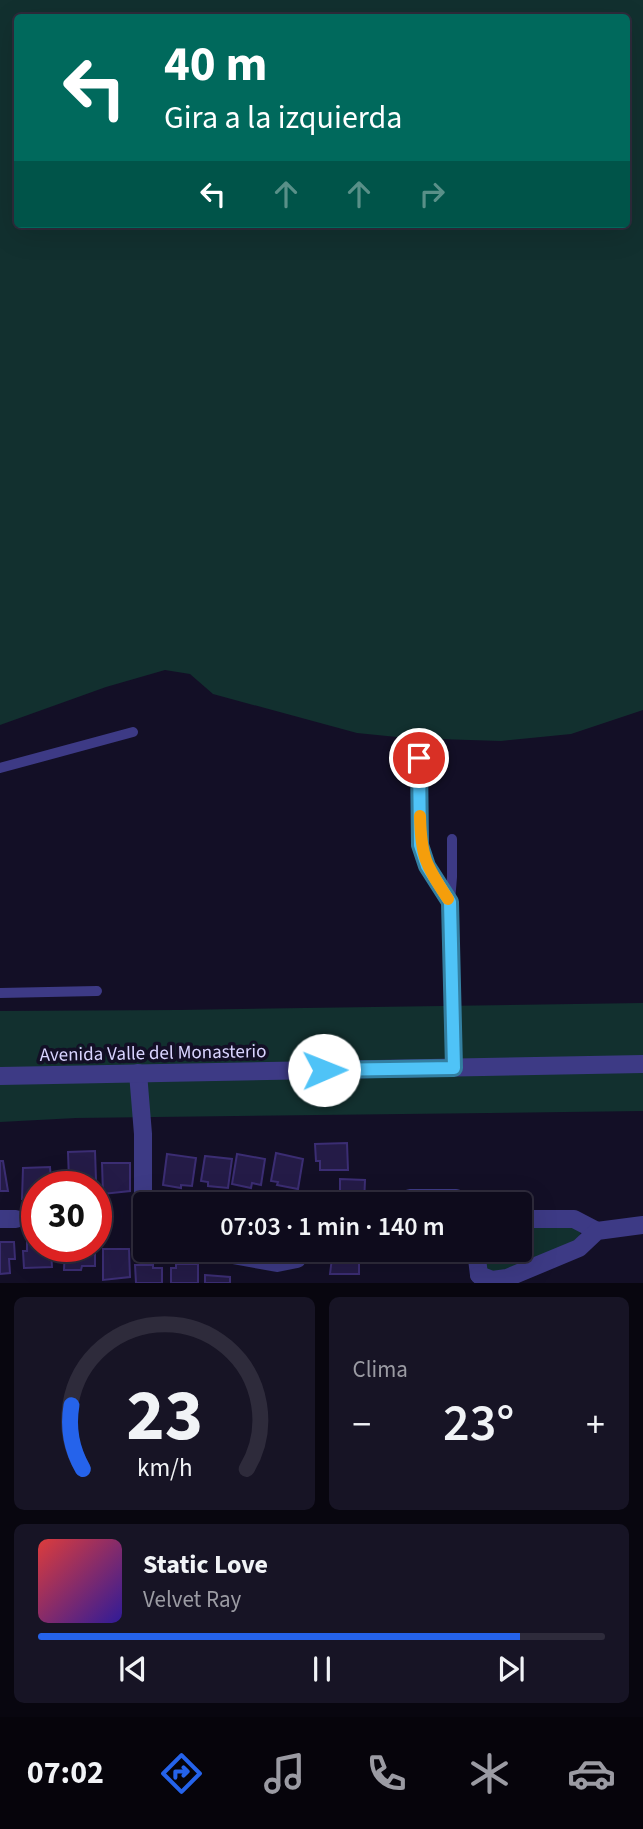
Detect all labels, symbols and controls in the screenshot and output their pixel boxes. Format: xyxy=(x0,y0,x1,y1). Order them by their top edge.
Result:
text: 40 m xyxy=(164,30,268,100)
icon: left xyxy=(49,42,140,133)
text: Gira a la izquierda xyxy=(164,95,402,141)
icon: left xyxy=(194,175,232,213)
icon: ahead xyxy=(267,175,305,213)
icon: ahead xyxy=(340,175,378,213)
icon: right xyxy=(413,175,451,213)
pin xyxy=(389,728,449,788)
icon: arrive xyxy=(400,739,438,777)
position arrow xyxy=(287,1033,361,1107)
street label: Avenida Valle del Monasterio xyxy=(39,1038,267,1069)
speed limit sign: 30 xyxy=(21,1171,112,1262)
text: 07:03 · 1 min · 140 m xyxy=(220,1208,445,1245)
text: Clima xyxy=(353,1353,408,1386)
text: 23 xyxy=(126,1365,203,1469)
text: 23° xyxy=(443,1387,514,1461)
text: − xyxy=(353,1398,371,1452)
text: + xyxy=(586,1398,605,1452)
text: km/h xyxy=(137,1450,192,1486)
text: Static Love xyxy=(143,1546,268,1583)
text: Velvet Ray xyxy=(143,1583,241,1616)
icon: previous xyxy=(114,1650,152,1688)
icon: pause xyxy=(303,1650,341,1688)
icon: next xyxy=(492,1650,530,1688)
icon: directions xyxy=(157,1749,206,1798)
icon: music xyxy=(260,1749,309,1798)
icon: phone xyxy=(362,1749,411,1798)
icon: climate xyxy=(465,1749,514,1798)
icon: car xyxy=(567,1749,616,1798)
text: 07:02 xyxy=(27,1750,104,1796)

